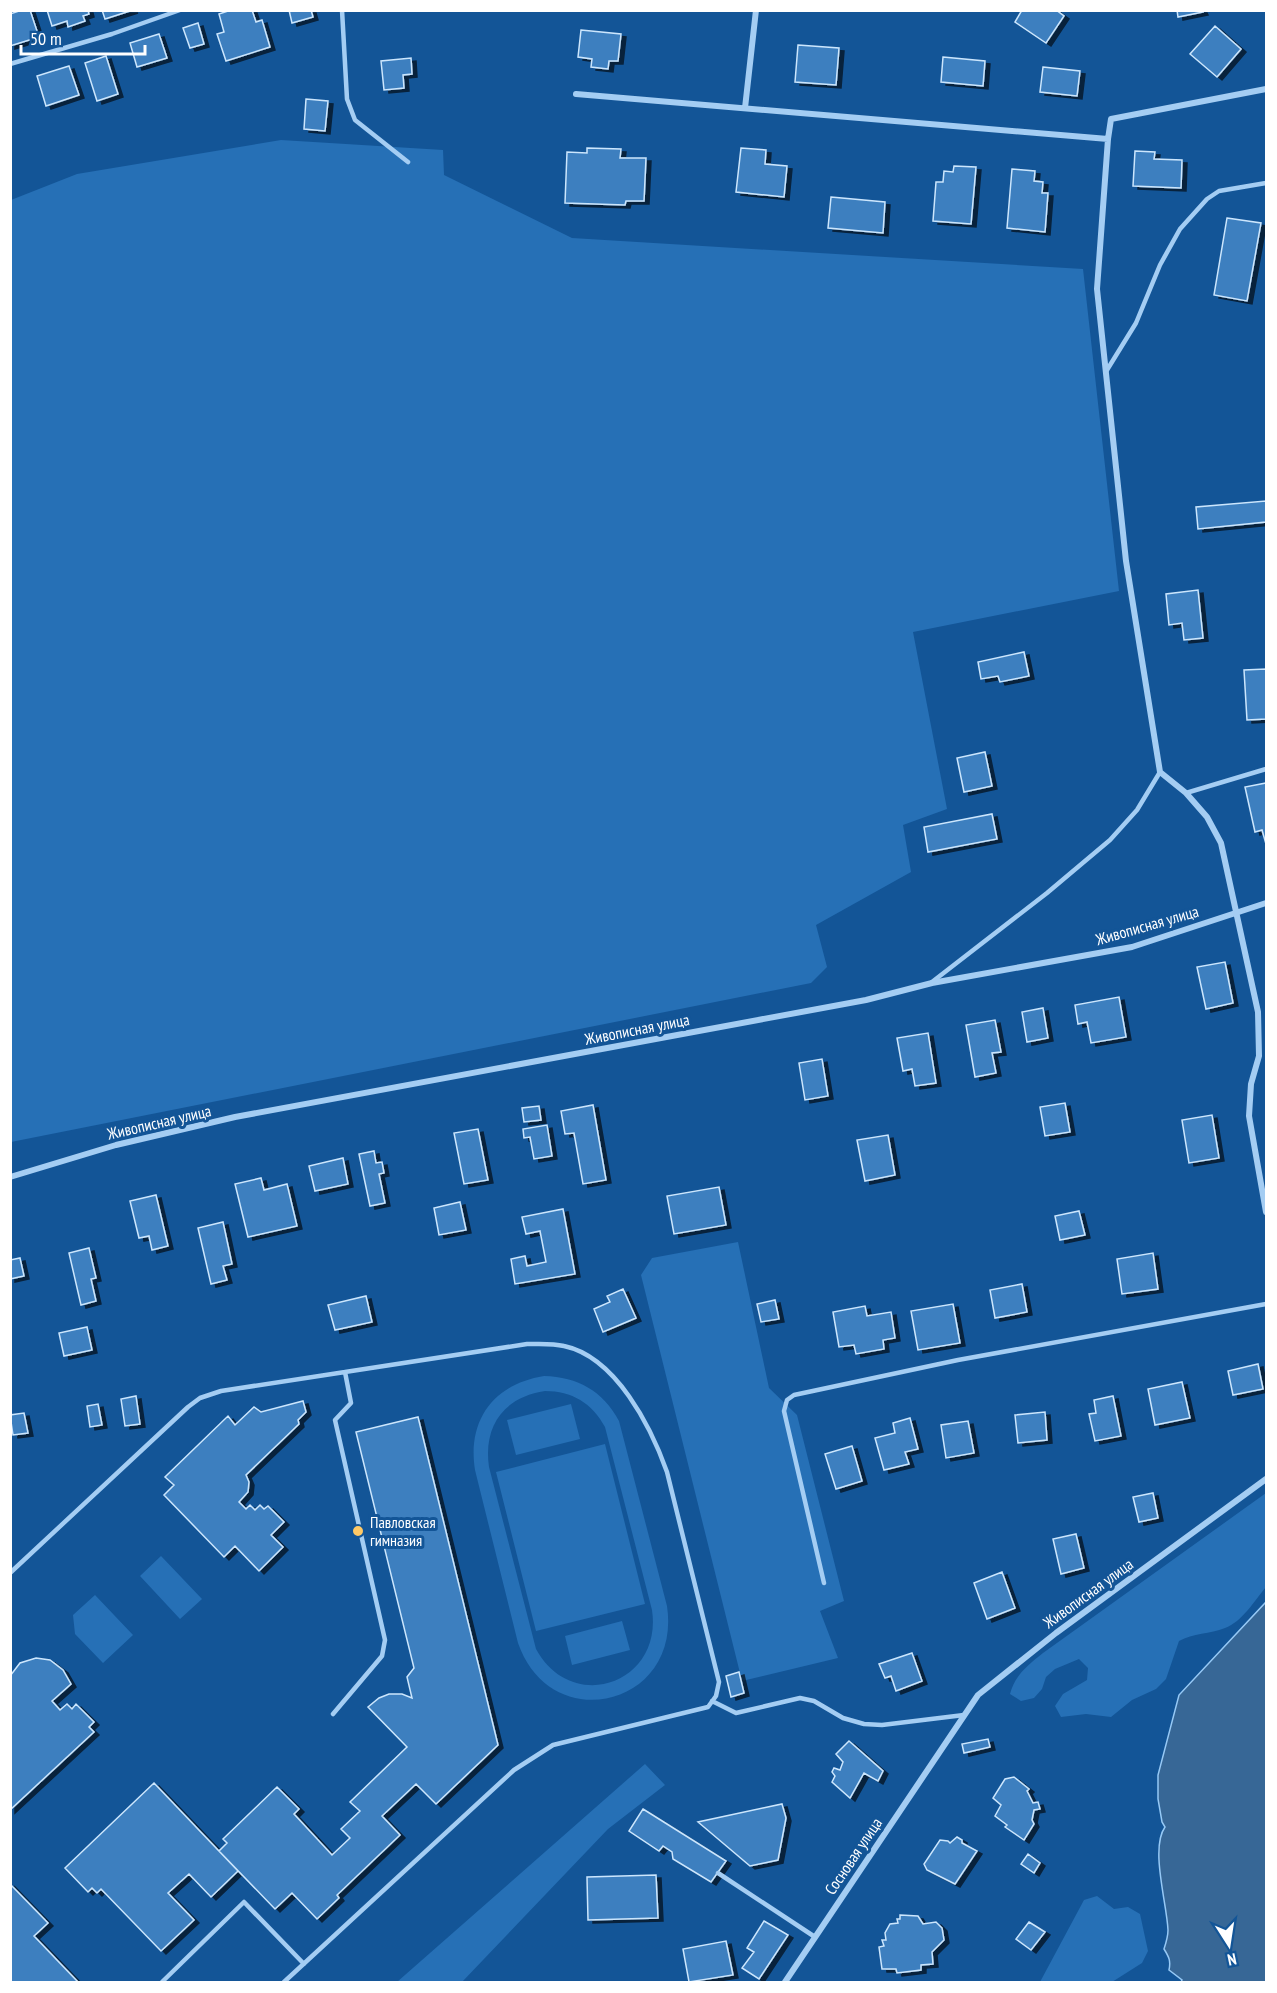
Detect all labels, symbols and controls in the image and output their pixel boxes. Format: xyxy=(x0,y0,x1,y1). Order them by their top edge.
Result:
scale bar xyxy=(21,18,146,56)
text: 50 m xyxy=(30,27,62,50)
street label: Живописная улица xyxy=(1092,901,1201,950)
street label: Живописная улица xyxy=(582,1009,691,1049)
street label: Живописная улица xyxy=(104,1100,213,1144)
place label: Павловская гимназия xyxy=(370,1512,436,1550)
marker: Павловская гимназия xyxy=(351,1524,365,1538)
street label: Живописная улица xyxy=(1038,1554,1137,1633)
street label: Сосновая улица xyxy=(820,1814,886,1898)
north arrow xyxy=(1199,1915,1259,1975)
text: N xyxy=(1226,1949,1238,1970)

